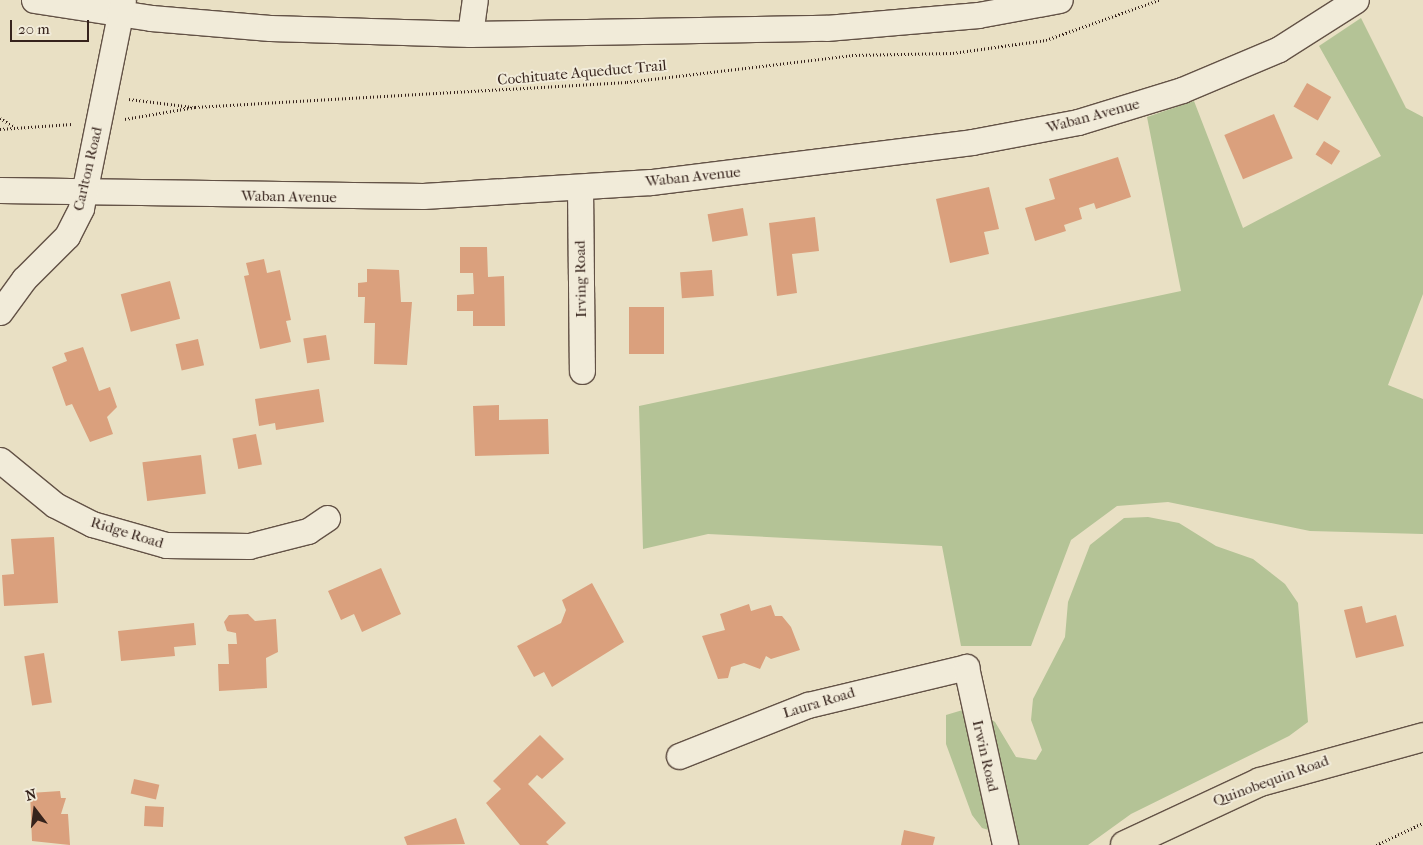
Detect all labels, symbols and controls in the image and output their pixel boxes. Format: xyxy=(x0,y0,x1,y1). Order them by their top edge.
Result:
scale bar xyxy=(12,10,91,42)
text: 20 m xyxy=(18,20,50,38)
street label: Cochituate Aqueduct Trail xyxy=(497,57,667,89)
street label: Waban Avenue xyxy=(1044,95,1142,137)
street label: Carlton Road xyxy=(70,125,106,213)
street label: Waban Avenue xyxy=(644,163,742,191)
street label: Waban Avenue xyxy=(241,187,337,207)
street label: Irving Road xyxy=(571,240,591,318)
street label: Ridge Road xyxy=(88,513,166,553)
street label: Laura Road xyxy=(781,684,857,722)
street label: Irwin Road xyxy=(968,718,1002,794)
street label: Quinobequin Road xyxy=(1211,752,1331,810)
north arrow xyxy=(10,785,60,835)
text: N xyxy=(24,785,38,805)

